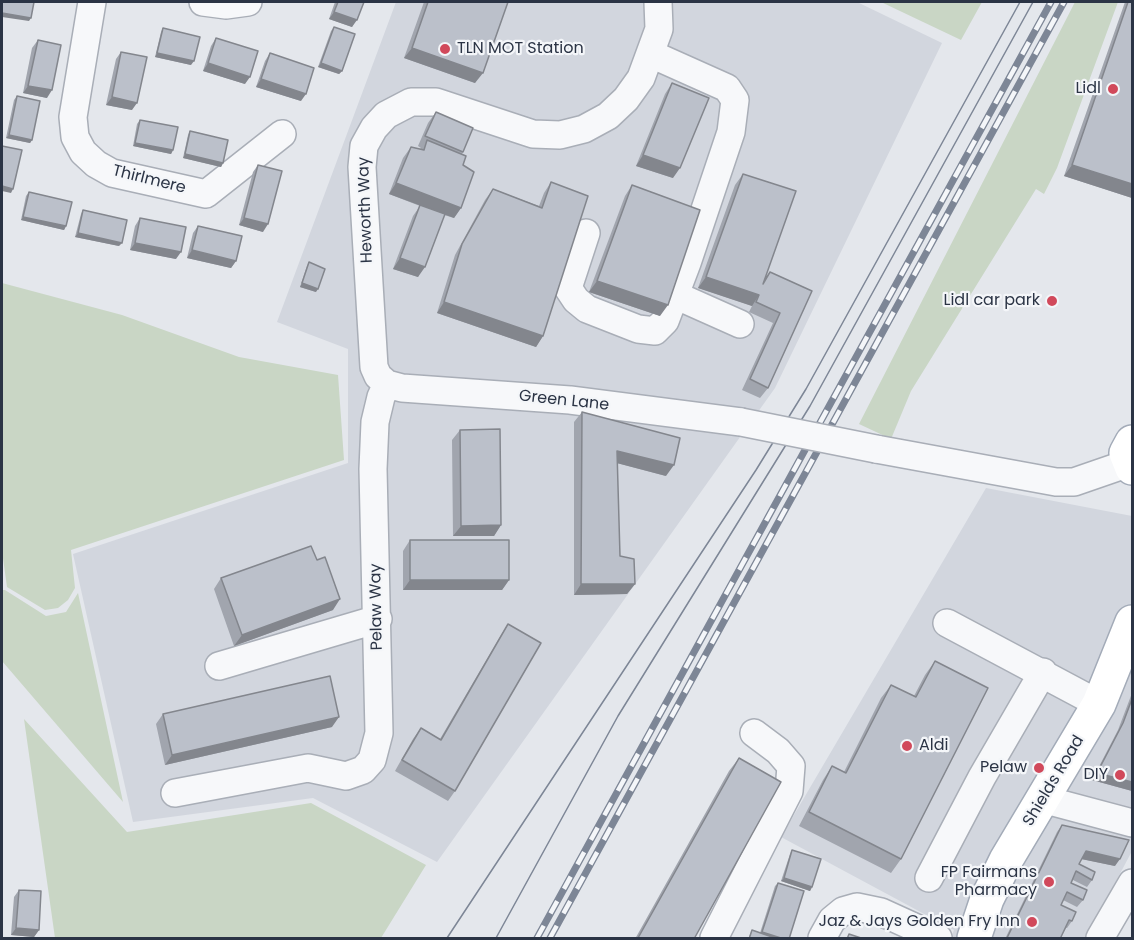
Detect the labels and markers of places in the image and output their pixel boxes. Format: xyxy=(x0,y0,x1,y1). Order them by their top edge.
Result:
place label: TLN MOT Station xyxy=(457,39,584,59)
marker: TLN MOT Station xyxy=(438,42,452,56)
place label: Lidl xyxy=(1075,79,1101,99)
marker: Lidl xyxy=(1106,82,1120,96)
place label: Lidl car park xyxy=(944,291,1040,311)
marker: Lidl car park xyxy=(1045,294,1059,308)
place label: Aldi xyxy=(919,736,948,756)
marker: Aldi xyxy=(900,739,914,753)
place label: Pelaw xyxy=(980,758,1027,778)
marker: Pelaw xyxy=(1032,761,1046,775)
place label: DIY xyxy=(1083,765,1108,785)
marker: DIY xyxy=(1113,768,1127,782)
place label: FP Fairmans Pharmacy xyxy=(941,863,1037,901)
marker: FP Fairmans Pharmacy xyxy=(1042,875,1056,889)
place label: Jaz & Jays Golden Fry Inn xyxy=(819,912,1020,932)
marker: Jaz & Jays Golden Fry Inn xyxy=(1025,915,1039,929)

